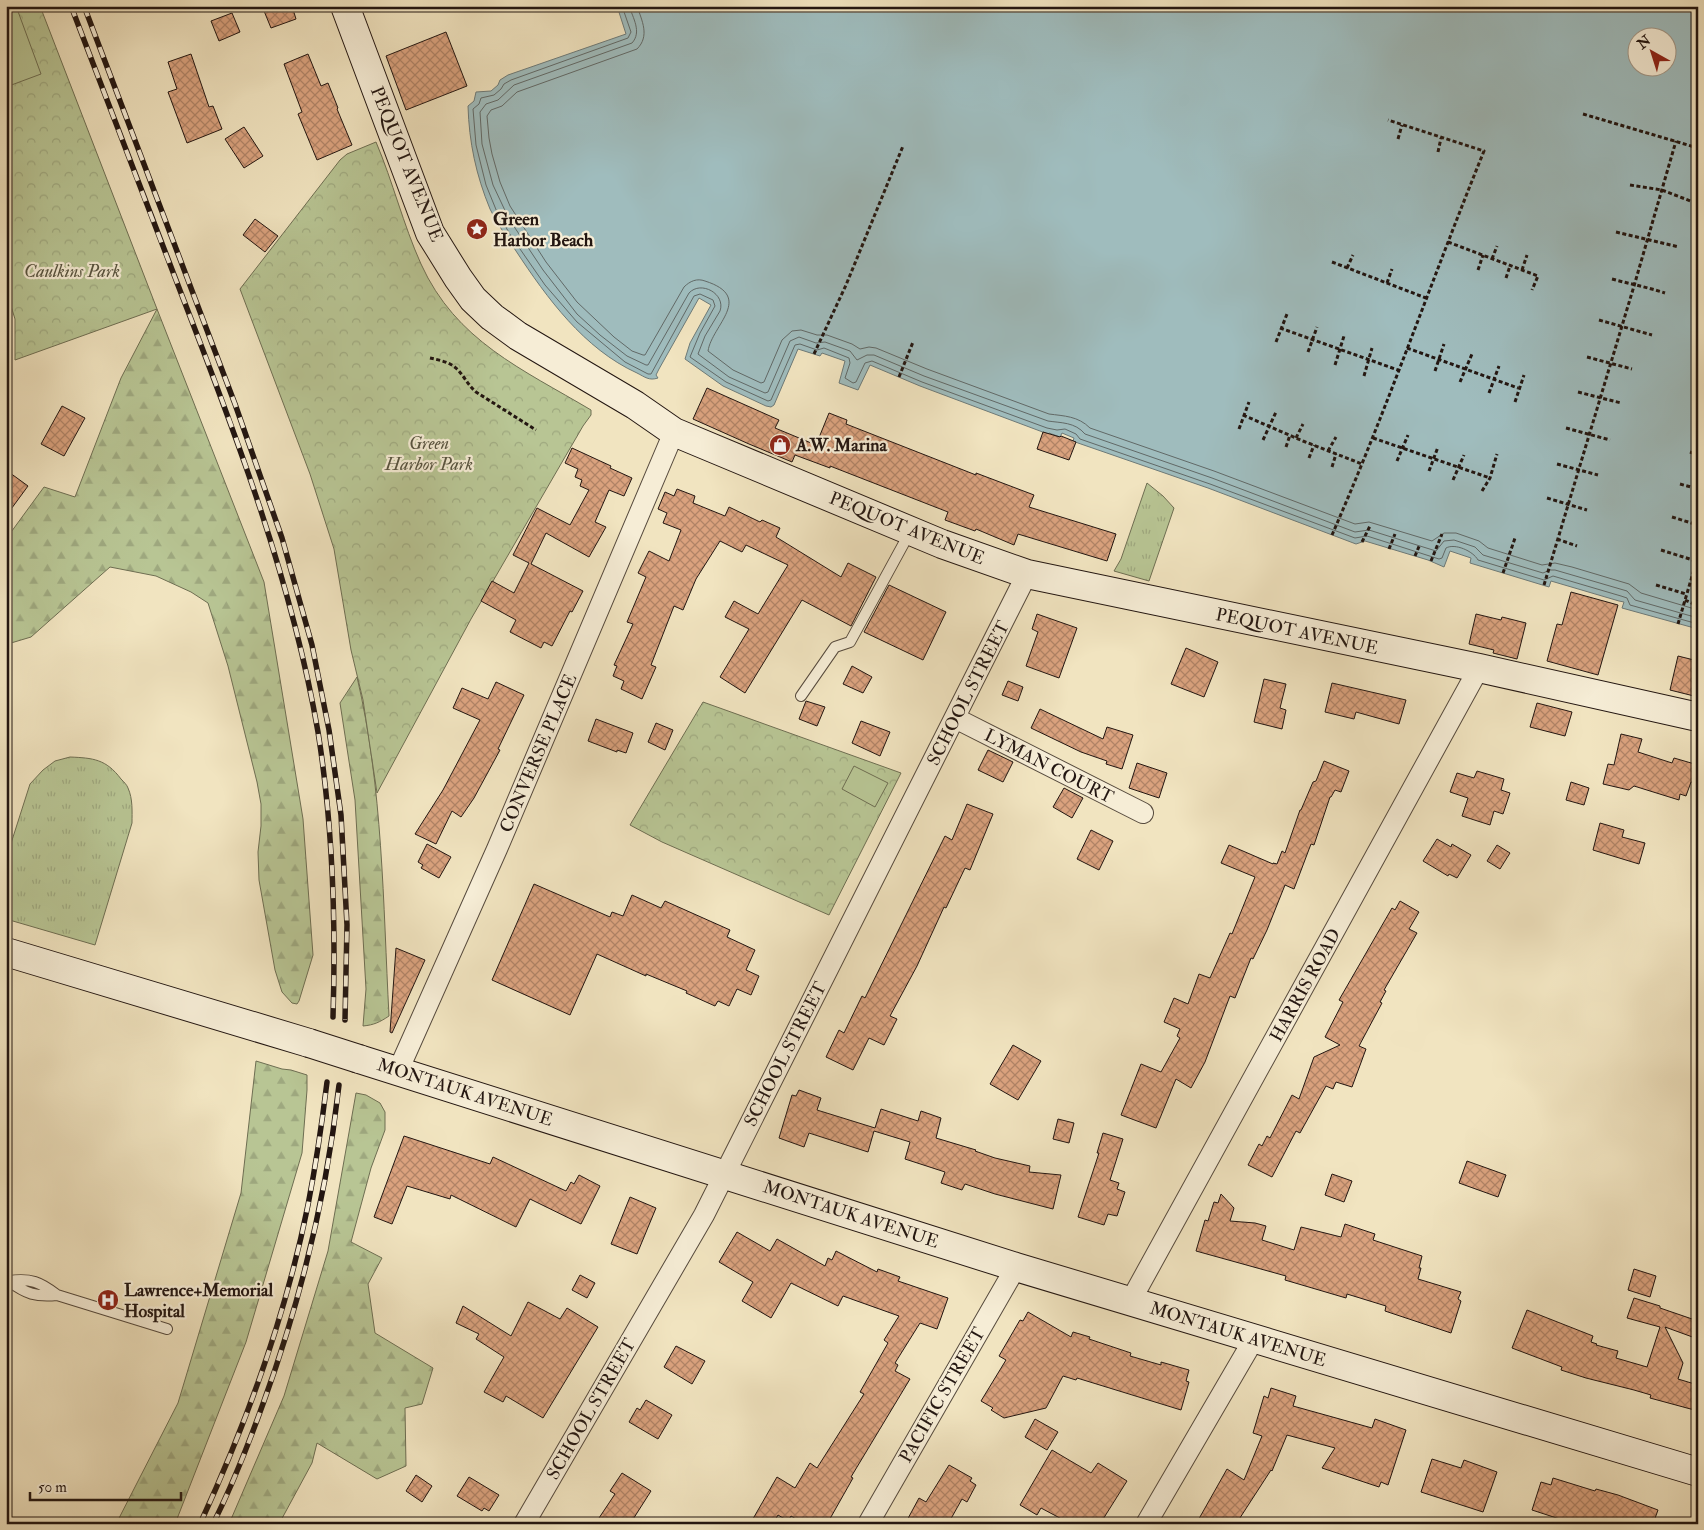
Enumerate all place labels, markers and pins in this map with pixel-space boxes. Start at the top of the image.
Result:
place label: Green Harbor Beach [493,208,594,252]
place icon: Green Harbor Beach [465,217,489,241]
shop icon: A.W. Marina [768,433,792,457]
place label: A.W. Marina [795,434,888,457]
place label: Lawrence+Memorial Hospital [124,1279,273,1323]
hospital icon: Lawrence+Memorial Hospital [96,1288,120,1312]

